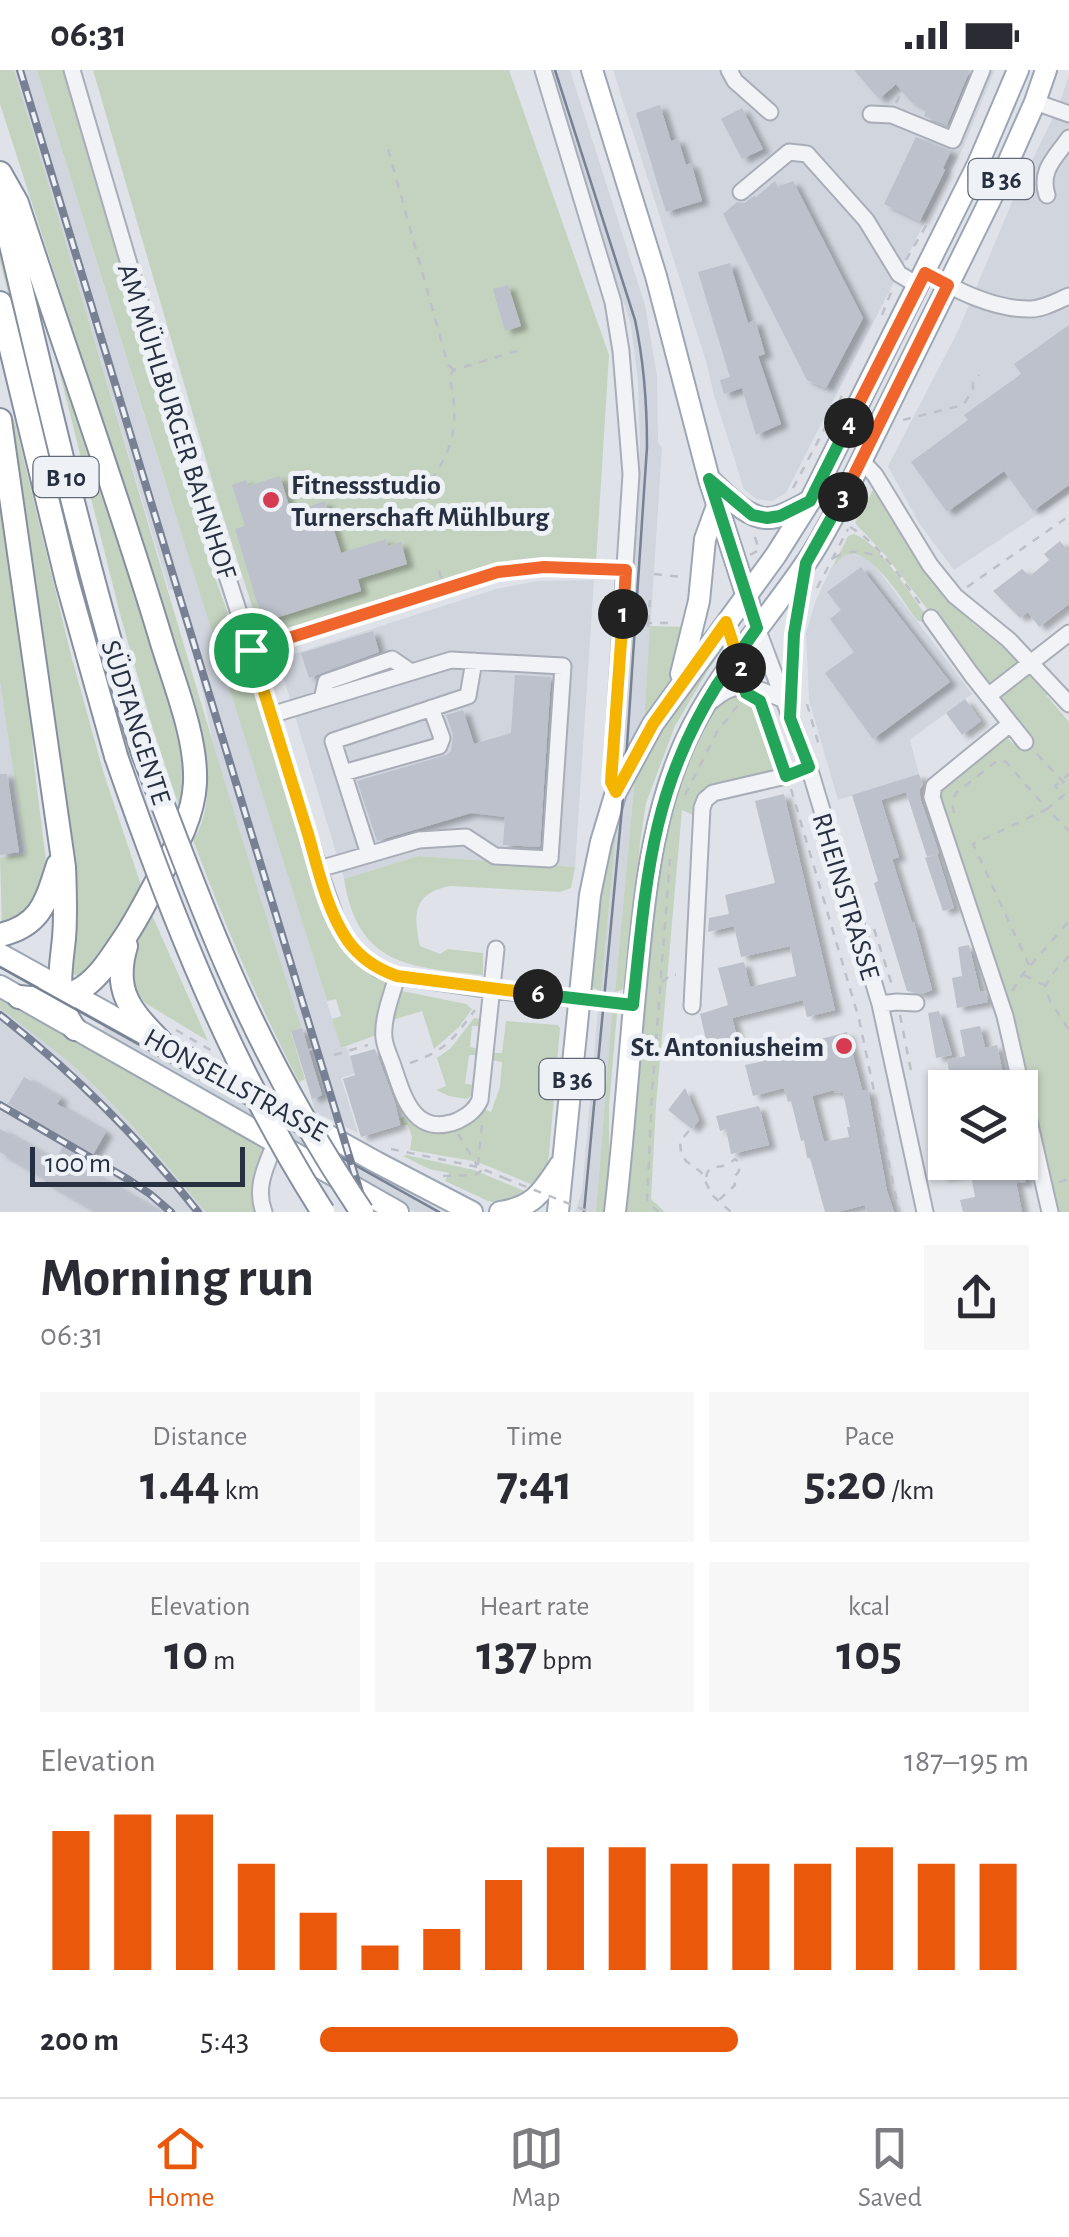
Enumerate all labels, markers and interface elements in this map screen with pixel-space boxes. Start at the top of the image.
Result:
text: 06:31 [50,16,127,54]
road number: B 36 [968,159,1034,199]
street label: AM MÜHLBURGER BAHNHOF [112,260,243,584]
pin: 4 [824,398,874,448]
text: 4 [842,409,856,437]
road number: B 10 [34,457,98,497]
place label: Fitnessstudio Turnerschaft Mühlburg [291,472,550,532]
pin: 3 [818,472,868,522]
text: 3 [837,483,849,511]
marker: Fitnessstudio Turnerschaft Mühlburg [260,489,282,511]
pin: 1 [598,589,648,639]
text: 1 [618,600,628,628]
pin [209,608,294,693]
icon: arrive [224,623,279,678]
street label: SÜDTANGENTE [95,636,177,808]
pin: 2 [716,643,766,693]
text: 2 [734,654,748,682]
street label: RHEINSTRASSE [806,810,884,983]
pin: 6 [513,969,563,1019]
text: 6 [531,980,545,1008]
street label: HONSELLSTRASSE [139,1024,331,1147]
place label: St. Antoniusheim [630,1034,824,1062]
marker: St. Antoniusheim [833,1035,855,1057]
road number: B 36 [540,1059,604,1099]
map controls [928,1070,1038,1180]
button: layers [928,1070,1038,1180]
scale bar [30,1142,245,1186]
text: 100 m [45,1150,111,1178]
button: share [924,1245,1029,1350]
text: Morning run [40,1251,314,1306]
text: 06:31 [40,1319,103,1351]
text: Distance [152,1423,247,1451]
text: Time [507,1423,562,1451]
text: Pace [844,1423,894,1451]
text: 1.44 [140,1459,220,1509]
text: 7:41 [496,1459,573,1509]
text: 5:20 [804,1459,887,1509]
text: km [220,1477,260,1505]
text: /km [887,1477,934,1505]
text: Elevation [149,1593,250,1621]
text: Heart rate [480,1593,589,1621]
text: kcal [848,1593,891,1621]
text: 10 [164,1629,208,1679]
text: 137 [476,1629,537,1679]
text: 105 [836,1629,902,1679]
text: m [208,1647,235,1675]
text: bpm [537,1647,593,1675]
text: Elevation [40,1745,156,1777]
text: 187–195 m [904,1745,1029,1777]
text: 200 m [40,2024,119,2056]
text: 5:43 [200,2024,249,2056]
tab: Home [147,2121,214,2215]
tab: Map [509,2121,564,2215]
tab: Saved [858,2121,922,2215]

